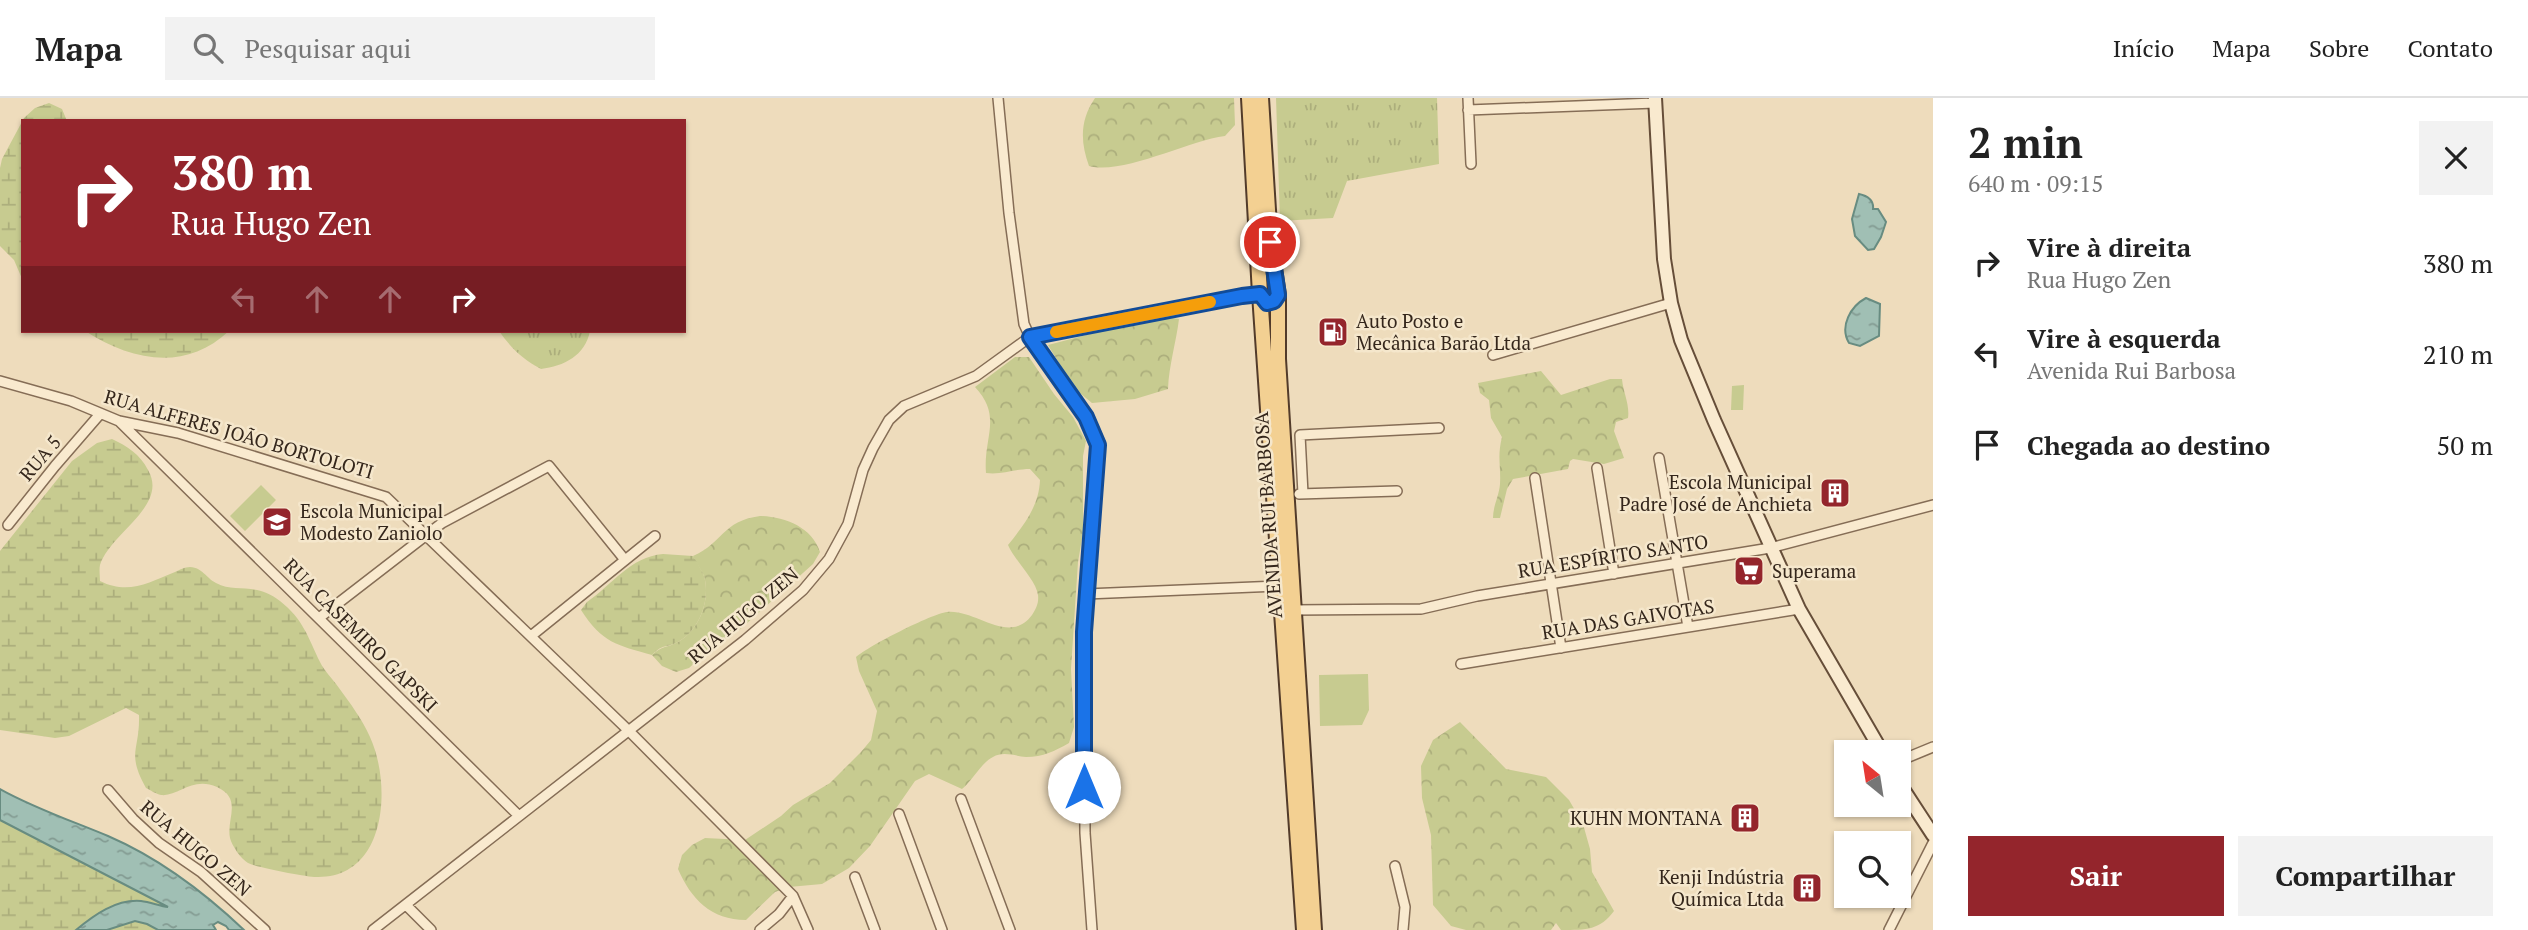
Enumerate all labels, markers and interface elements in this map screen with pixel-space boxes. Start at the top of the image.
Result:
search box [165,17,655,80]
text: Mapa [35,27,123,70]
icon: search [189,29,227,67]
text: Pesquisar aqui [245,31,411,65]
text: Início [2113,32,2174,64]
text: Mapa [2212,32,2271,64]
text: Sobre [2309,32,2369,64]
text: Contato [2407,32,2493,64]
text: 2 min [1968,114,2083,170]
button: close [2419,121,2493,195]
text: 380 m [171,139,313,204]
icon: right [56,147,147,238]
text: 640 m · 09:15 [1968,168,2103,199]
text: Rua Hugo Zen [171,202,372,244]
pin [1240,212,1300,272]
icon: arrive [1251,223,1289,261]
text: Vire à direita [2027,230,2191,264]
icon: right [1968,244,2006,282]
text: 380 m [2423,246,2493,280]
text: Rua Hugo Zen [2027,264,2171,295]
icon: left [225,280,263,318]
icon: ahead [298,280,336,318]
icon: ahead [371,280,409,318]
icon: right [444,280,482,318]
place label: Auto Posto e Mecânica Barão Ltda [1356,308,1531,355]
fuel station icon: Auto Posto e Mecânica Barão Ltda [1316,315,1350,349]
text: Vire à esquerda [2027,321,2221,355]
icon: left [1968,335,2006,373]
text: 210 m [2423,337,2493,371]
text: Avenida Rui Barbosa [2027,355,2236,386]
street label: RUA ALFERES JOÃO BORTOLOTI [102,383,377,484]
street label: AVENIDA RUI BARBOSA [1248,411,1287,619]
icon: arrive [1968,426,2006,464]
text: Chegada ao destino [2027,428,2270,462]
text: 50 m [2437,428,2493,462]
street label: RUA 5 [13,430,66,486]
place label: Escola Municipal Padre José de Anchieta [1619,469,1812,516]
building icon: Escola Municipal Padre José de Anchieta [1818,476,1852,510]
place label: Escola Municipal Modesto Zaniolo [300,498,443,545]
school or university icon: Escola Municipal Modesto Zaniolo [260,505,294,539]
street label: RUA ESPÍRITO SANTO [1516,528,1710,583]
street label: RUA CASEMIRO GAPSKI [279,552,444,717]
supermarket icon: Superama [1732,554,1766,588]
place label: Superama [1772,558,1857,583]
street label: RUA HUGO ZEN [682,561,803,668]
street label: RUA DAS GAIVOTAS [1540,593,1716,644]
north arrow [1834,740,1911,817]
map controls [1834,740,1911,908]
position arrow [1047,750,1121,824]
street label: RUA HUGO ZEN [136,794,257,901]
building icon: KUHN MONTANA [1728,801,1762,835]
place label: KUHN MONTANA [1570,805,1722,830]
button: search [1834,831,1911,908]
button: Sair [1968,836,2224,916]
button: Compartilhar [2238,836,2493,916]
place label: Kenji Indústria Química Ltda [1659,864,1784,911]
building icon: Kenji Indústria Química Ltda [1790,871,1824,905]

